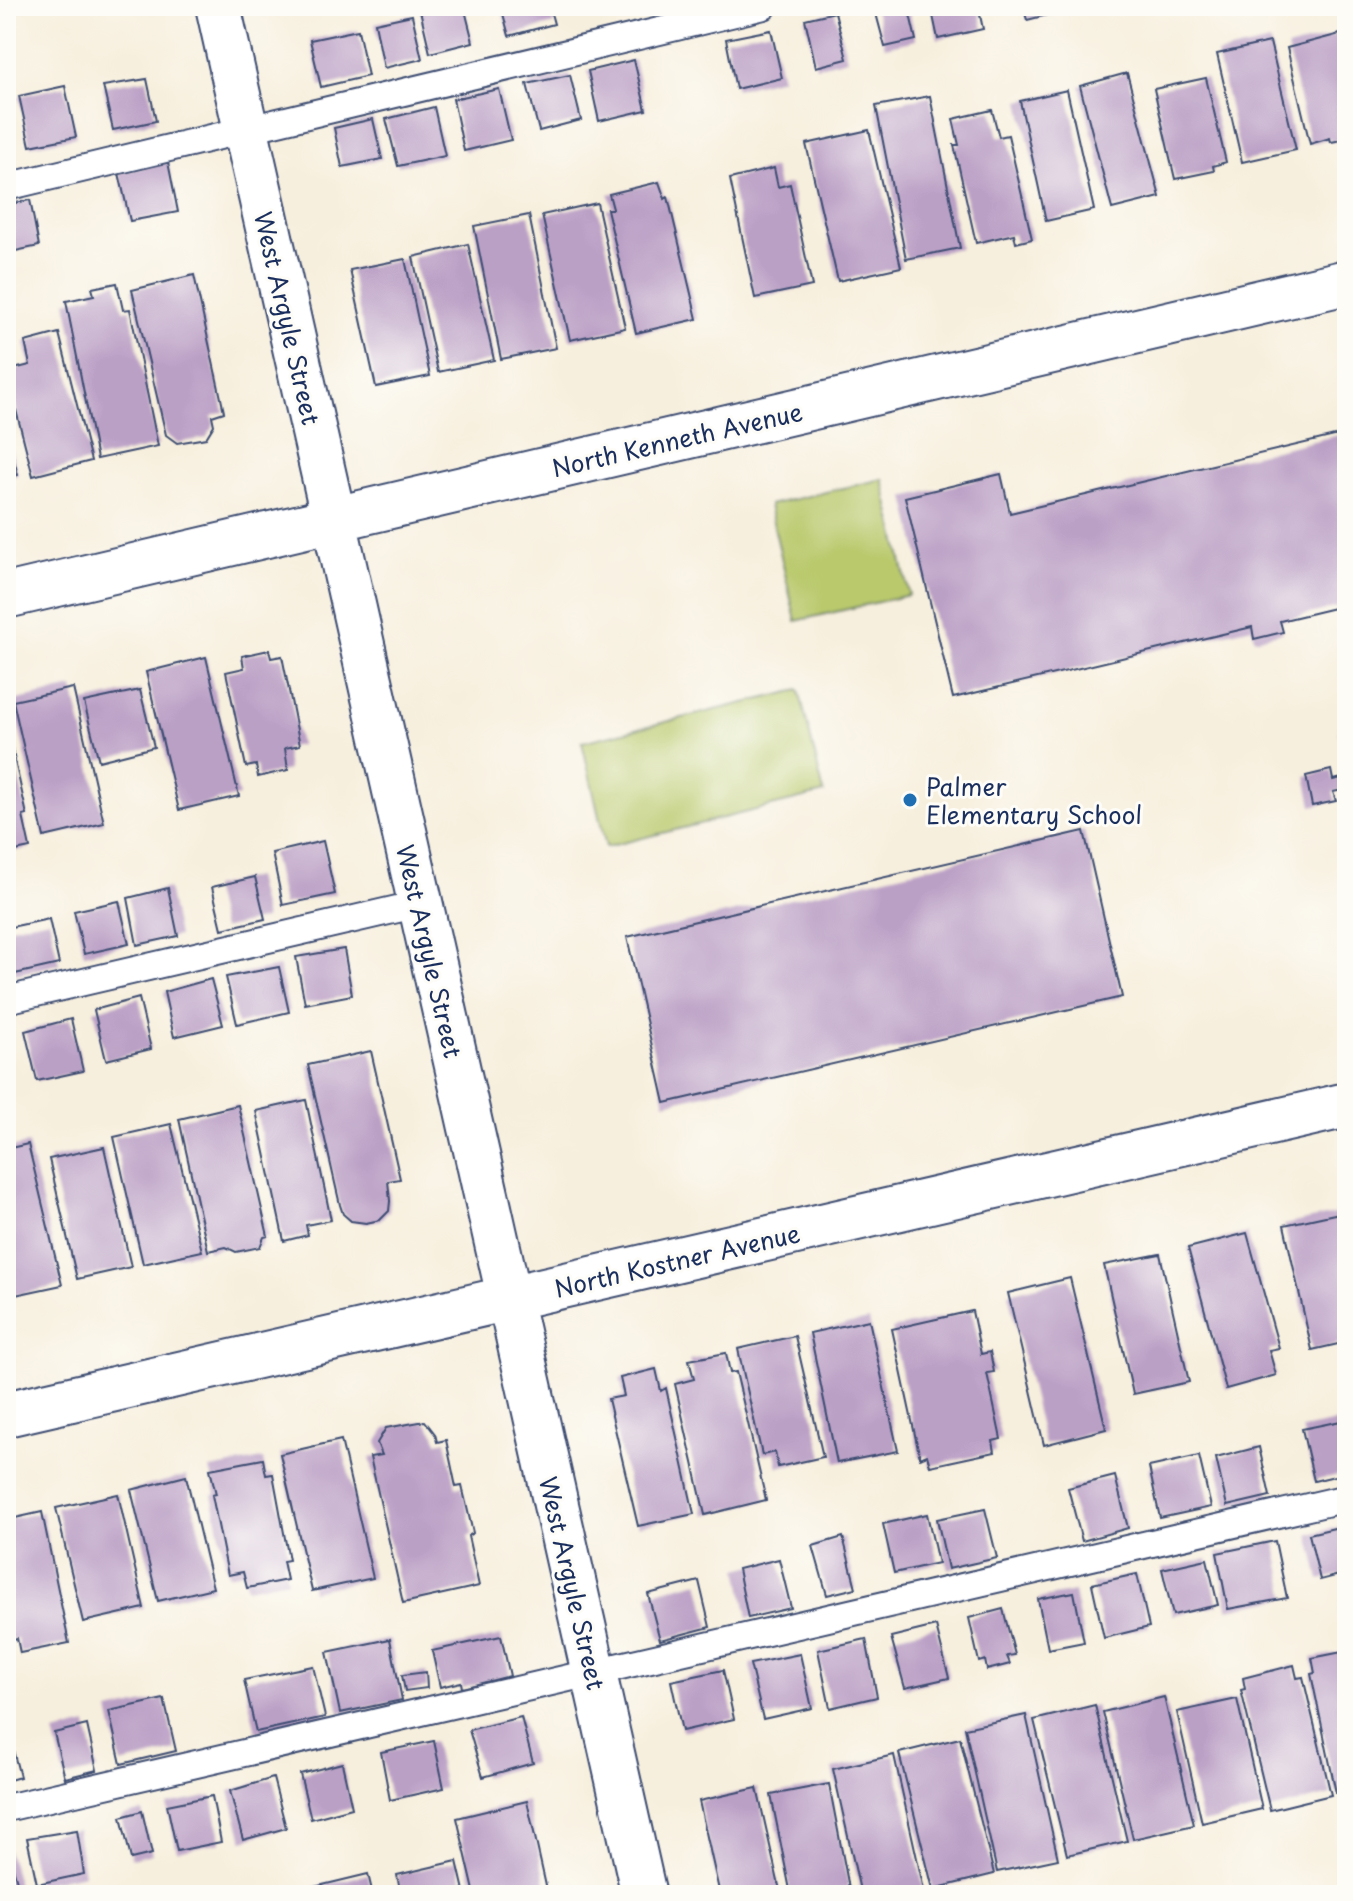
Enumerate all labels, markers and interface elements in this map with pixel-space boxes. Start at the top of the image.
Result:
street label: West Argyle Street [246,208,330,429]
street label: North Kenneth Avenue [548,393,806,485]
place label: Palmer Elementary School [926,768,1142,832]
marker: Palmer Elementary School [901,791,919,809]
street label: West Argyle Street [388,841,472,1062]
street label: North Kostner Avenue [551,1214,803,1306]
street label: West Argyle Street [531,1473,615,1694]

